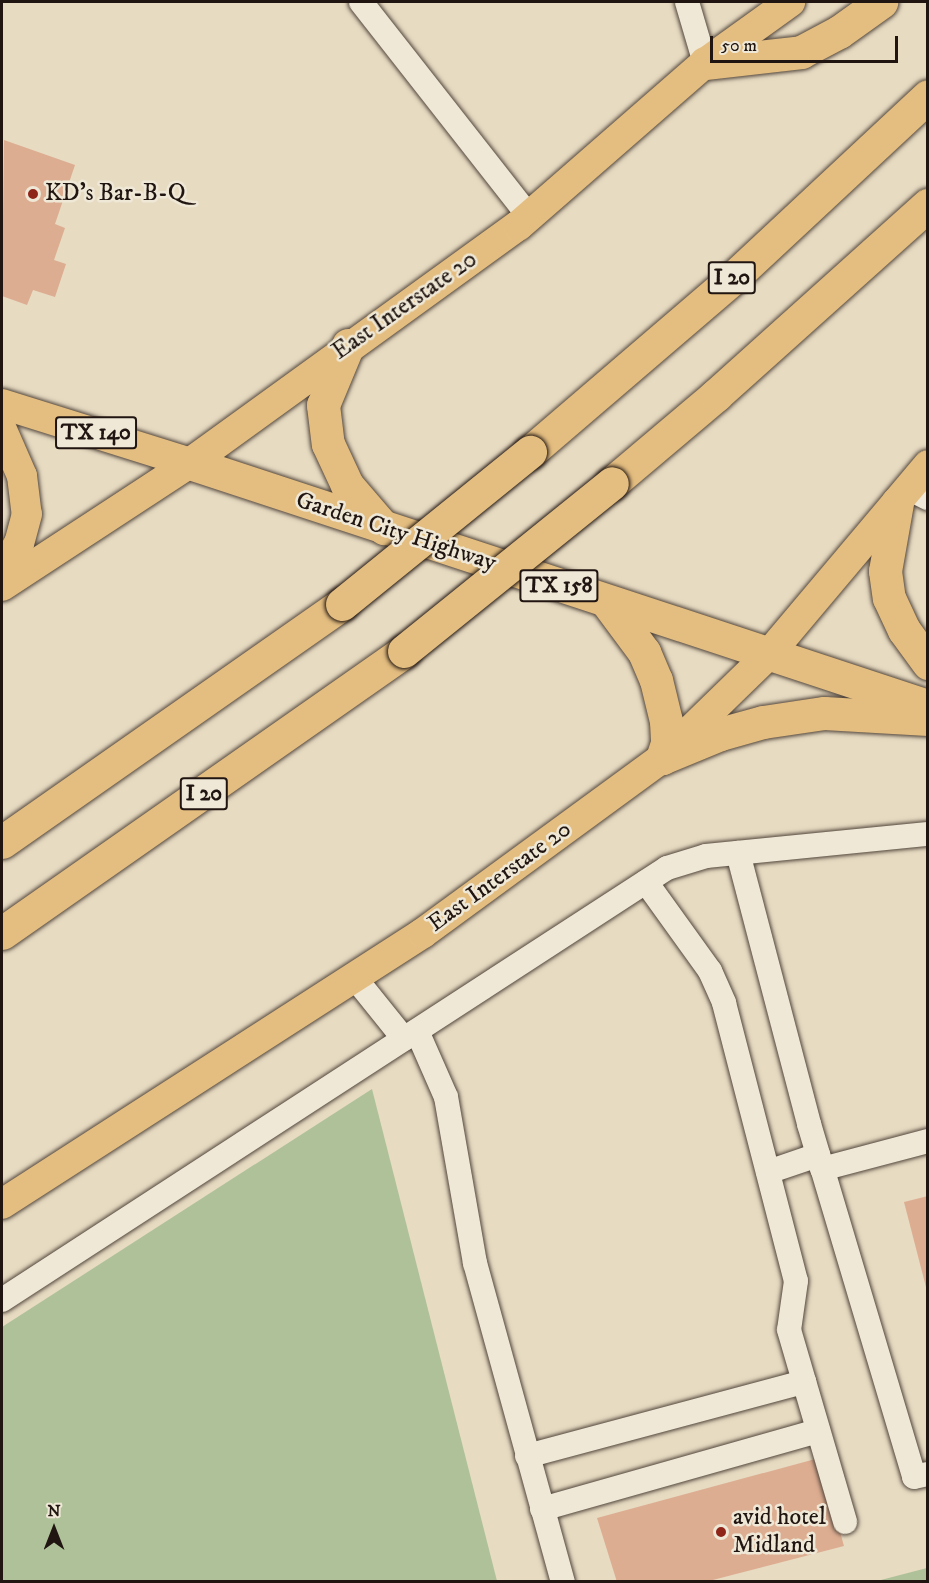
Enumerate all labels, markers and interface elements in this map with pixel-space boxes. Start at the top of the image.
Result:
scale bar [713,24,900,62]
text: 50 m [721,35,757,57]
place label: KD's Bar-B-Q [45,180,185,208]
marker: KD's Bar-B-Q [26,187,40,201]
street label: East Interstate 20 [327,245,483,367]
road number: I 20 [706,259,758,297]
road number: TX 140 [54,414,138,452]
street label: Garden City Highway [292,486,500,578]
road number: TX 158 [518,567,600,605]
road number: I 20 [178,775,230,813]
street label: East Interstate 20 [423,815,577,939]
north arrow [24,1499,84,1559]
text: N [47,1501,61,1521]
place label: avid hotel Midland [733,1504,826,1560]
marker: avid hotel Midland [714,1525,728,1539]

